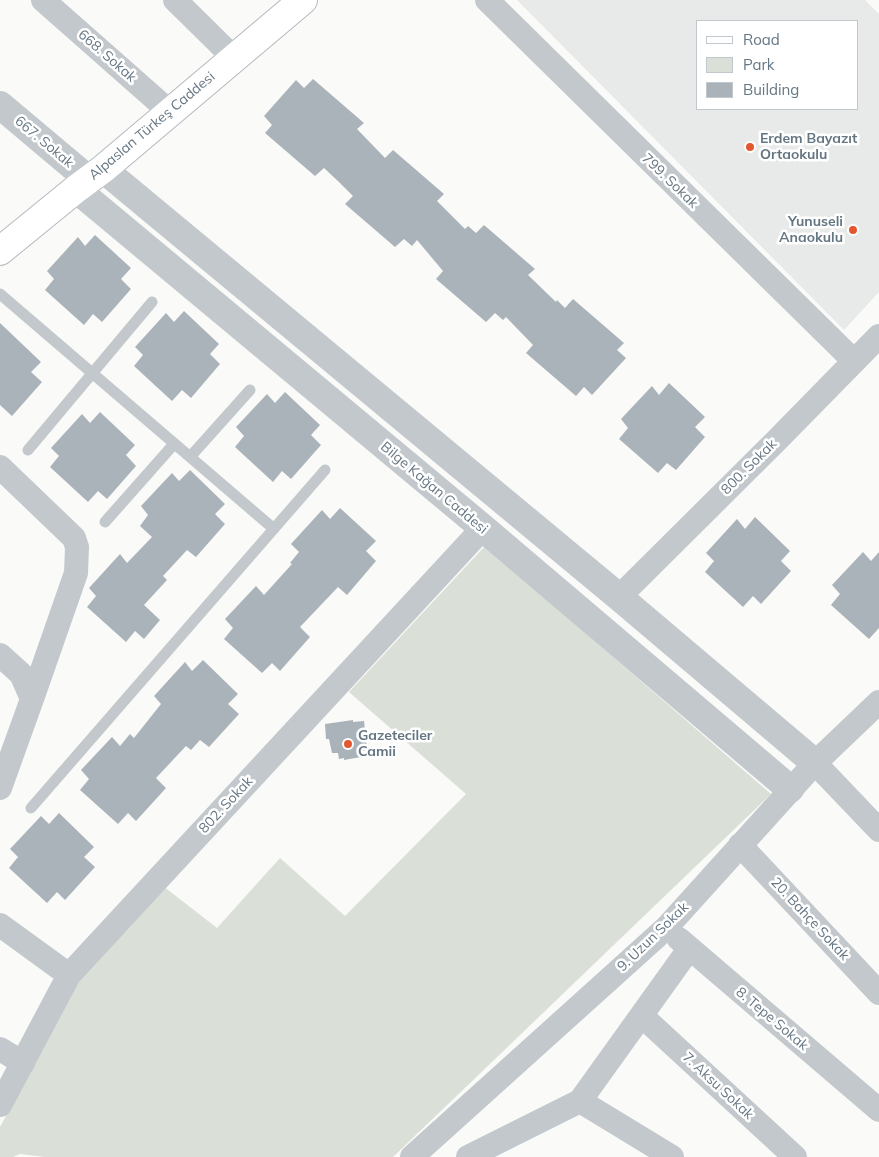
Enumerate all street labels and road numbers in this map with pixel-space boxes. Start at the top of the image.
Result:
street label: 668. Sokak [75,26,139,86]
street label: Alpaslan Türkeş Caddesi [86,68,218,184]
street label: 667. Sokak [11,113,77,171]
street label: 799. Sokak [638,150,702,212]
street label: 800. Sokak [718,436,780,498]
street label: Bilge Kağan Caddesi [377,438,491,538]
street label: 802. Sokak [195,773,257,837]
street label: 20. Bahçe Sokak [767,874,853,964]
street label: 9. Uzun Sokak [614,899,692,975]
street label: 8. Tepe Sokak [732,984,812,1054]
street label: 7. Aksu Sokak [679,1049,757,1123]

